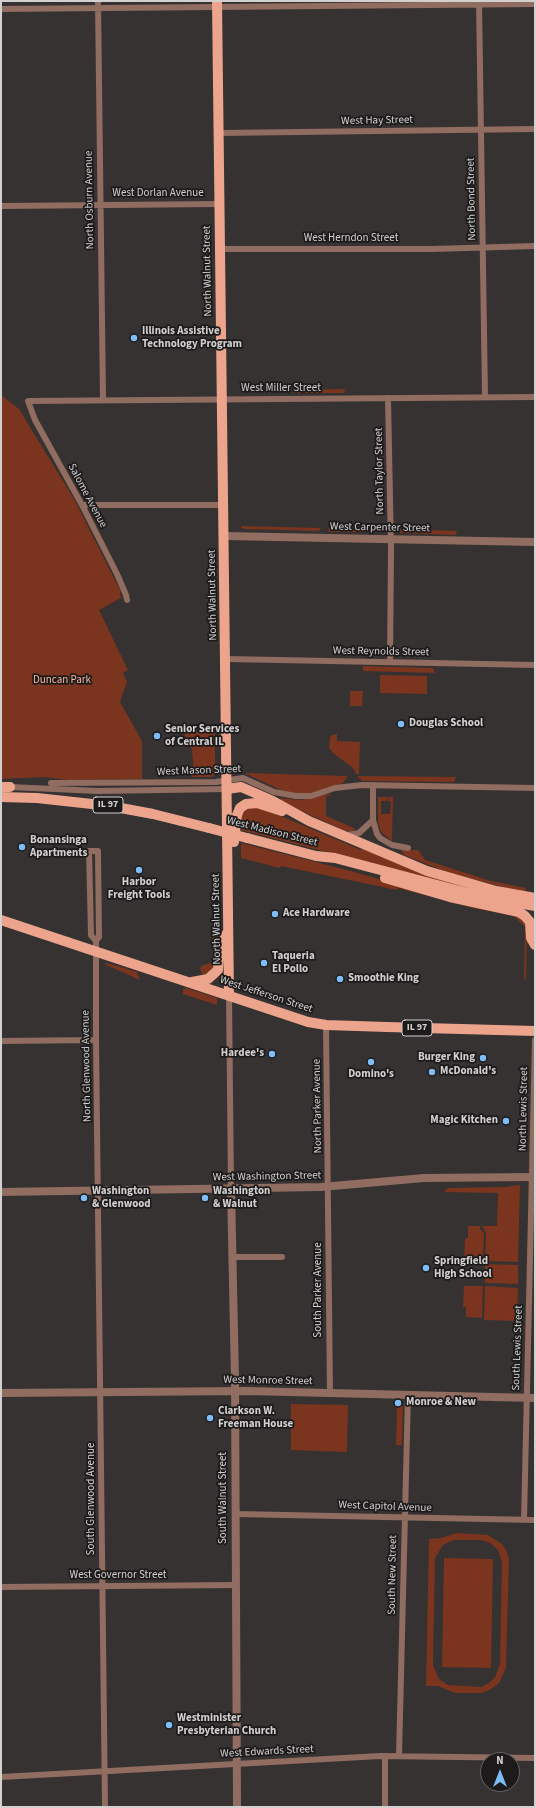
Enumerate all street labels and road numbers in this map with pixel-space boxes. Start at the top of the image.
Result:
street label: West Hay Street [341,114,413,128]
street label: North Osburn Avenue [83,151,97,249]
street label: North Bond Street [465,157,479,241]
street label: West Dorlan Avenue [112,187,204,201]
street label: North Walnut Street [201,225,215,317]
street label: West Herndon Street [304,232,398,246]
street label: West Miller Street [241,382,321,396]
street label: North Taylor Street [373,427,387,515]
street label: Salome Avenue [65,462,109,530]
street label: West Carpenter Street [330,521,430,535]
street label: North Walnut Street [206,549,220,641]
street label: West Reynolds Street [333,645,429,659]
street label: West Mason Street [157,763,241,779]
road number: IL 97 [93,797,123,813]
street label: West Madison Street [225,814,319,850]
street label: North Walnut Street [210,873,224,965]
street label: West Jefferson Street [218,974,314,1016]
street label: North Glenwood Avenue [79,1010,95,1122]
road number: IL 97 [402,1020,432,1036]
street label: North Parker Avenue [311,1059,325,1153]
street label: North Lewis Street [517,1067,531,1151]
street label: West Washington Street [213,1169,321,1185]
street label: South Parker Avenue [312,1242,326,1338]
street label: South Lewis Street [510,1305,526,1391]
street label: West Monroe Street [223,1374,313,1388]
street label: South Glenwood Avenue [85,1443,99,1555]
street label: South Walnut Street [217,1452,231,1544]
street label: West Capitol Avenue [338,1499,432,1515]
street label: South New Street [386,1535,400,1615]
street label: West Governor Street [69,1569,167,1583]
street label: West Edwards Street [220,1743,314,1761]

